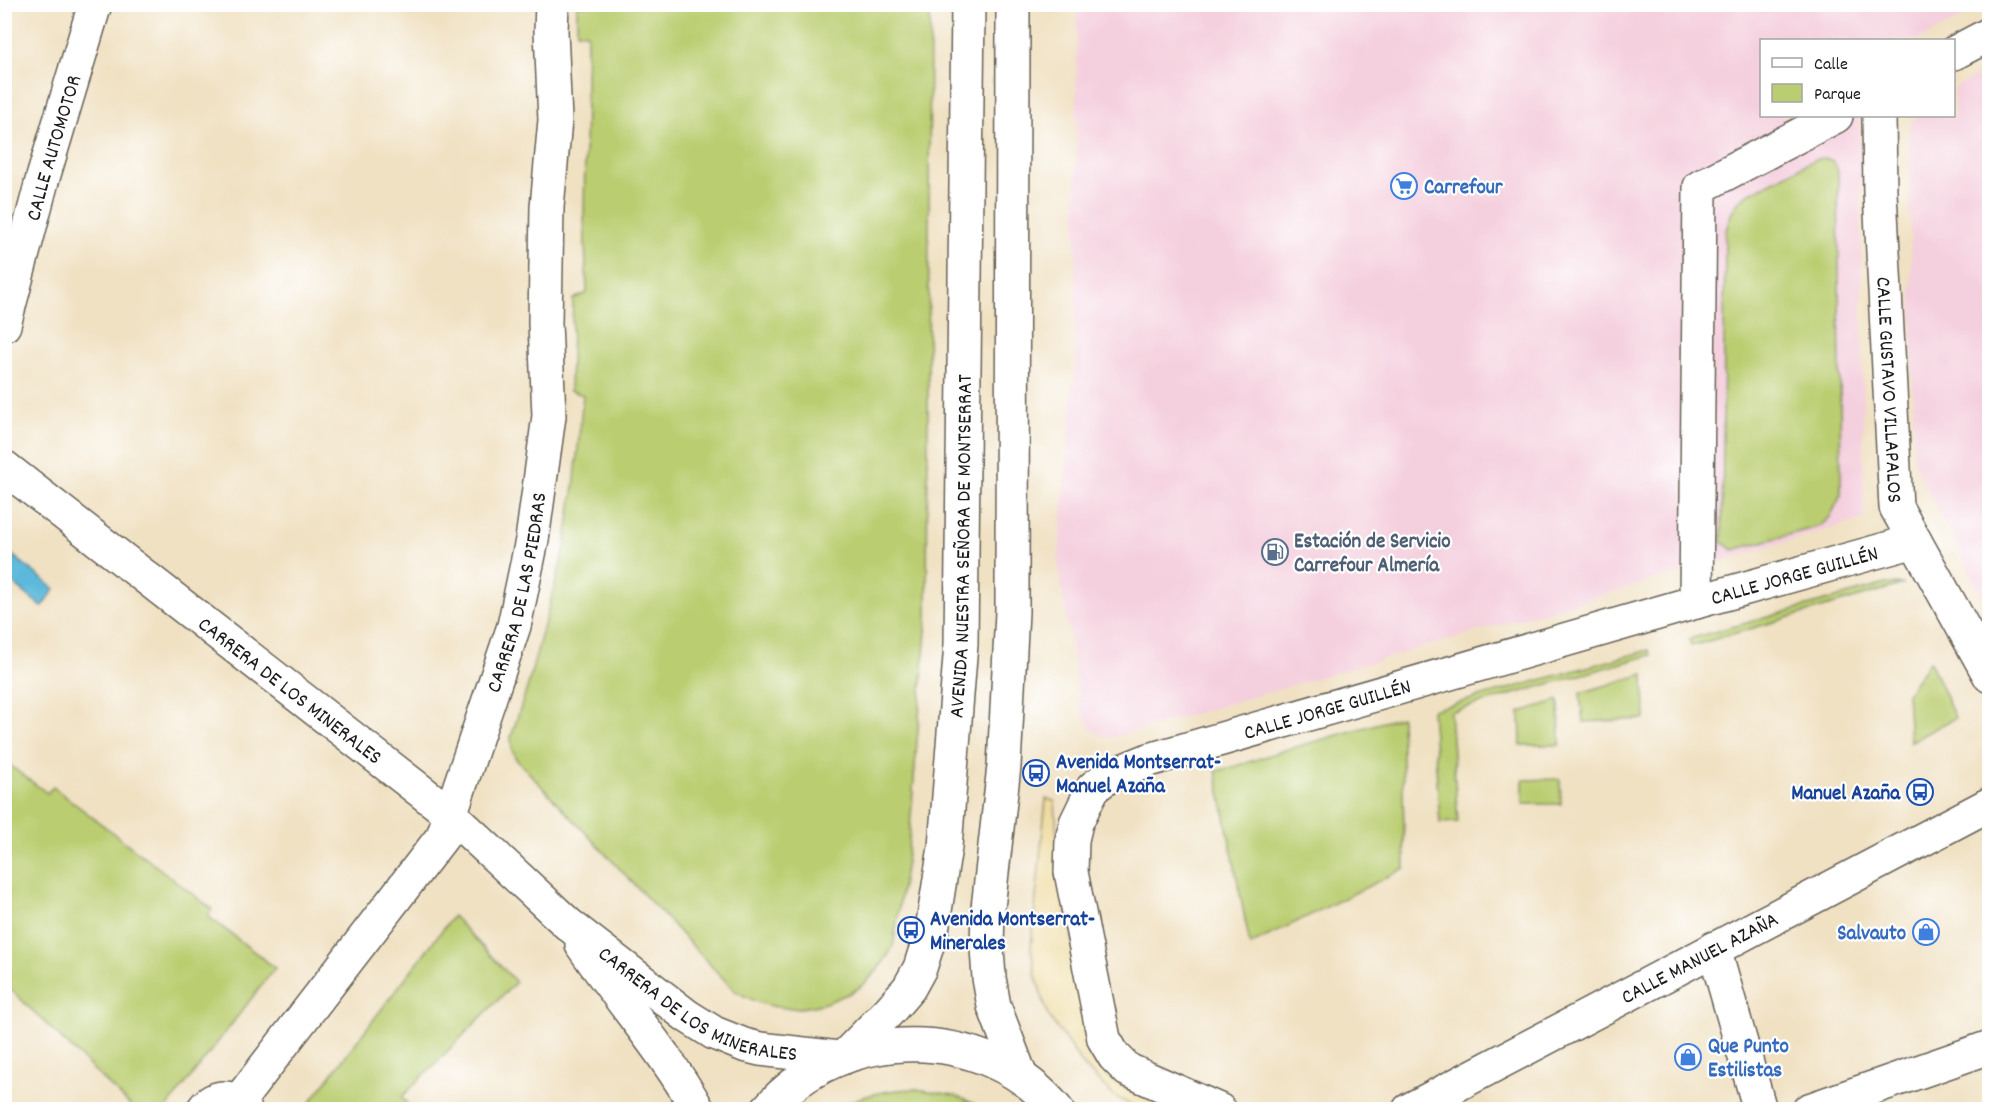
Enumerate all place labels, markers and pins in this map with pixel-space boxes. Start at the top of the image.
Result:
supermarket icon: Carrefour [1389,171,1419,201]
place label: Carrefour [1424,174,1504,204]
place label: Estación de Servicio Carrefour Almería [1294,528,1451,582]
fuel station icon: Estación de Servicio Carrefour Almería [1260,537,1290,567]
place label: Avenida Montserrat- Manuel Azaña [1056,749,1221,803]
bus stop icon: Avenida Montserrat- Manuel Azaña [1021,758,1051,788]
bus stop icon: Manuel Azaña [1905,777,1935,807]
place label: Manuel Azaña [1791,780,1901,810]
place label: Avenida Montserrat- Minerales [930,906,1095,960]
bus stop icon: Avenida Montserrat- Minerales [896,915,926,945]
shop icon: Salvauto [1911,917,1941,947]
place label: Salvauto [1837,920,1906,950]
place label: Que Punto Estilistas [1708,1033,1789,1087]
shop icon: Que Punto Estilistas [1673,1042,1703,1072]

